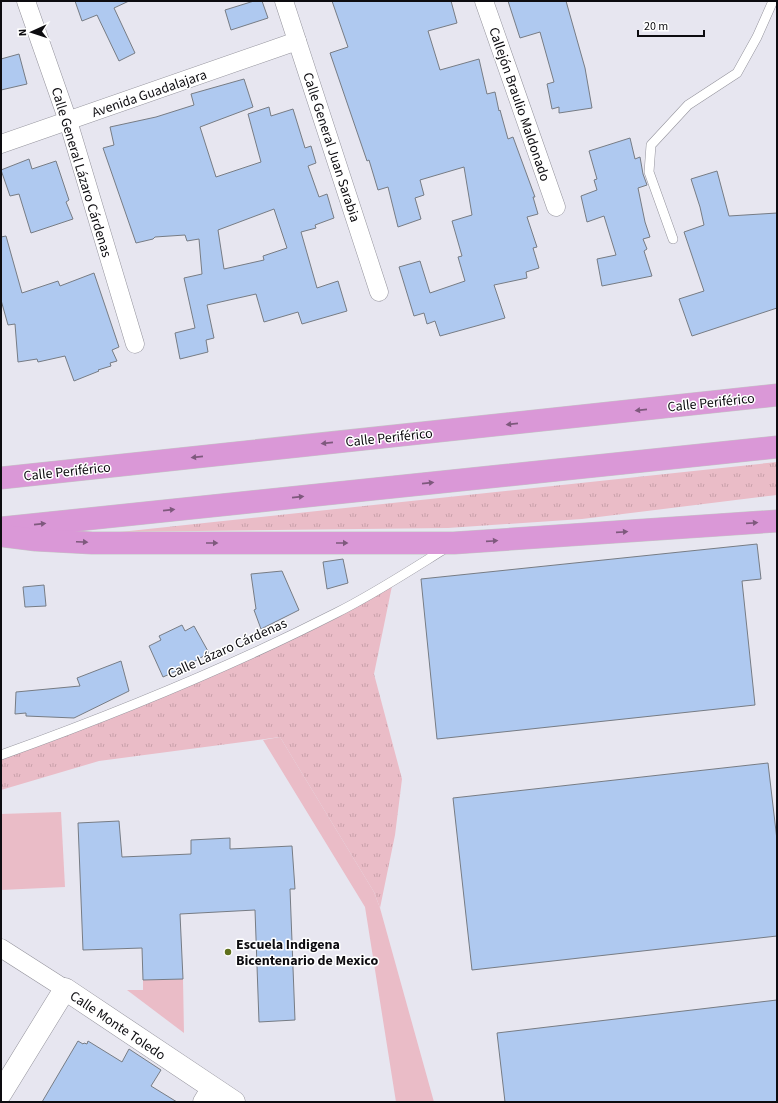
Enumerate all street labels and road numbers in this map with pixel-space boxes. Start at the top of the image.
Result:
street label: Callejón Braulio Maldonado [483,25,555,184]
street label: Avenida Guadalajara [89,65,210,123]
street label: Calle General Juan Sarabia [297,70,365,225]
street label: Calle General Lázaro Cárdenas [46,85,116,260]
street label: Calle Periférico [666,388,756,418]
street label: Calle Periférico [344,423,434,453]
street label: Calle Periférico [22,457,112,487]
street label: Calle Lázaro Cárdenas [165,614,290,684]
street label: Calle Monte Toledo [66,986,169,1065]

